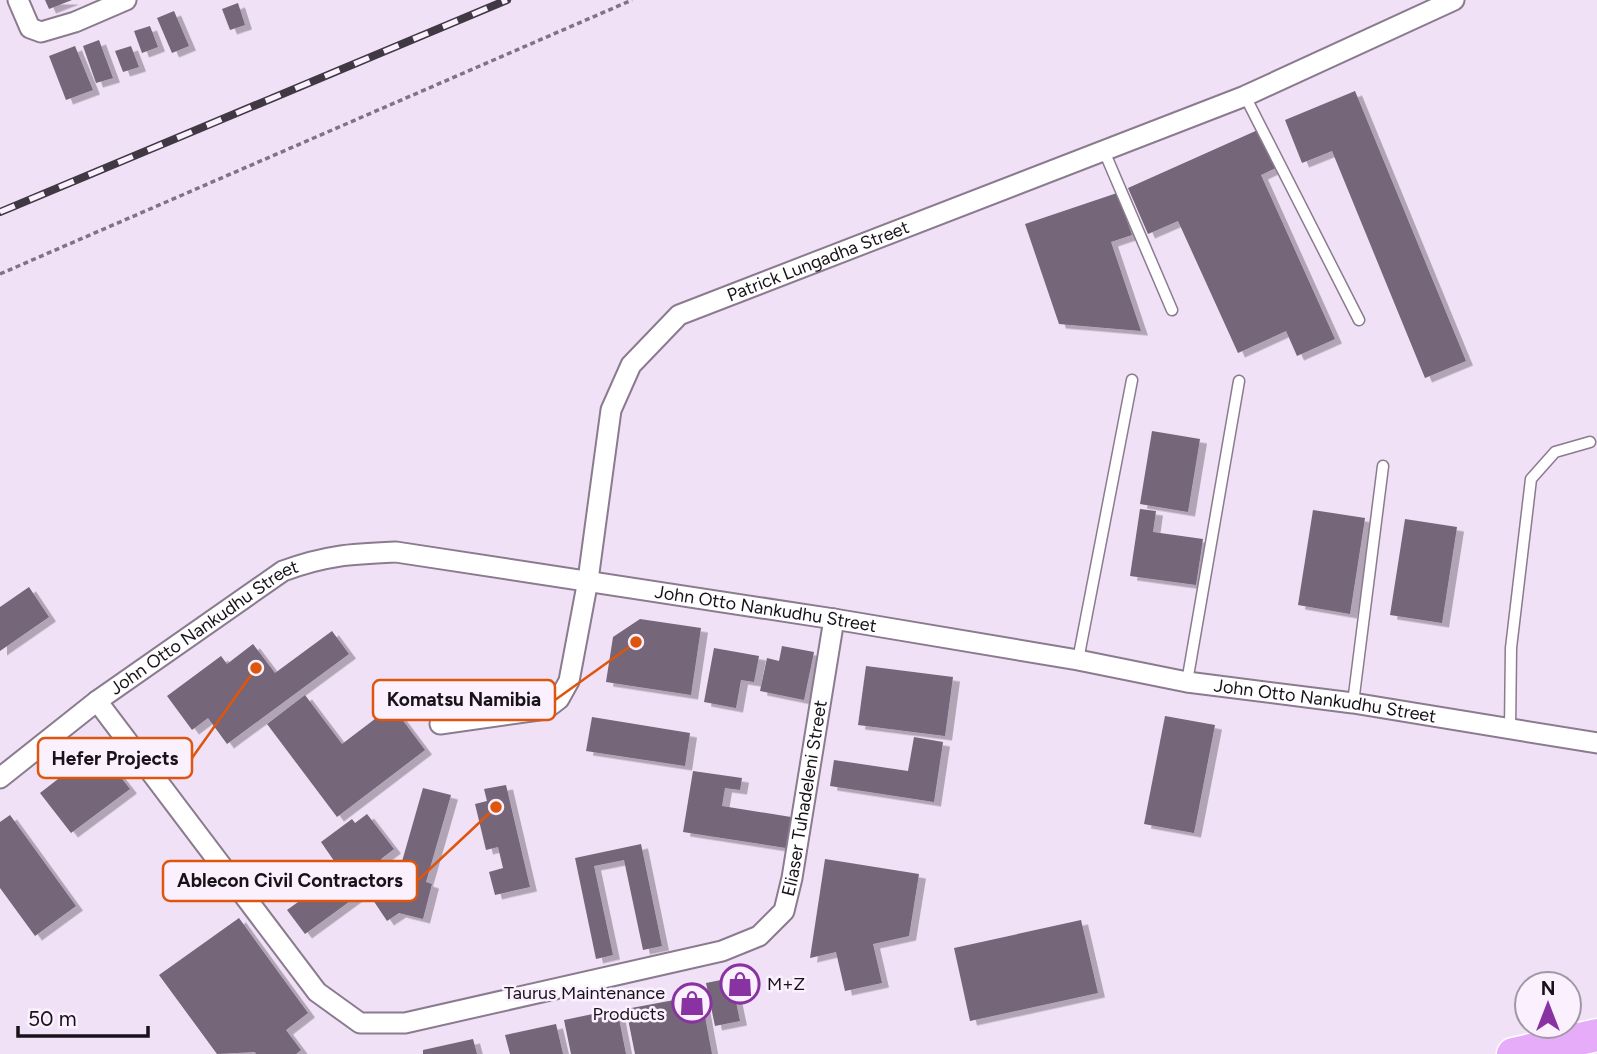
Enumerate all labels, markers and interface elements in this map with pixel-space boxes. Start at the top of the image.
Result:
street label: Patrick Lungadha Street [724,216,912,306]
street label: John Otto Nankudhu Street [105,555,301,700]
street label: John Otto Nankudhu Street [653,581,878,637]
street label: John Otto Nankudhu Street [1213,674,1438,727]
callout: Komatsu Namibia [373,680,555,720]
text: Komatsu Namibia [387,688,541,711]
street label: Eliaser Tuhadeleni Street [777,698,832,898]
callout: Hefer Projects [38,738,192,778]
text: Hefer Projects [52,747,179,770]
callout: Ablecon Civil Contractors [163,861,417,901]
text: Ablecon Civil Contractors [177,869,403,892]
shop icon: M+Z [719,963,761,1005]
north arrow [1513,970,1583,1040]
place label: M+Z [767,973,805,995]
text: N [1541,977,1555,1000]
place label: Taurus Maintenance Products [504,982,665,1025]
shop icon: Taurus Maintenance Products [671,982,713,1024]
scale bar [18,995,147,1038]
text: 50 m [28,1006,77,1031]

